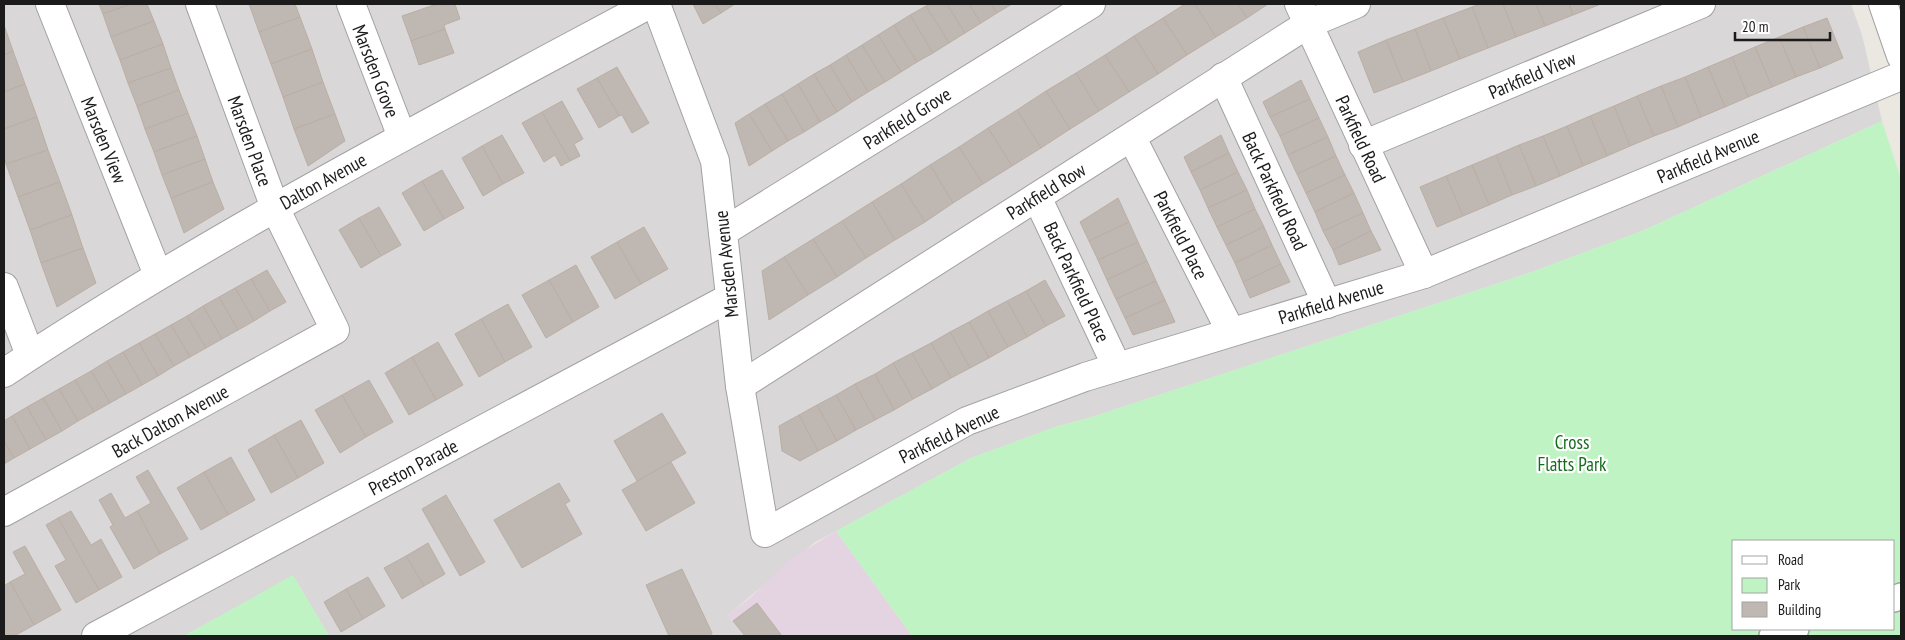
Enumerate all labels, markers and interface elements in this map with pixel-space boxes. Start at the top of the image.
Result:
scale bar [1735,10,1830,42]
text: 20 m [1742,17,1768,36]
street label: Marsden Grove [347,21,405,121]
street label: Parkfield View [1485,46,1580,104]
street label: Parkfield Grove [859,82,955,154]
street label: Marsden Place [223,92,278,190]
street label: Parkfield Road [1330,92,1392,186]
street label: Marsden View [76,93,132,187]
street label: Parkfield Avenue [1653,124,1763,188]
street label: Back Parkfield Road [1237,128,1313,254]
street label: Dalton Avenue [276,147,371,215]
street label: Parkfield Row [1002,157,1091,225]
street label: Parkfield Place [1149,187,1214,283]
street label: Marsden Avenue [708,209,744,319]
street label: Back Parkfield Place [1039,218,1115,346]
street label: Parkfield Avenue [1276,275,1387,329]
street label: Back Dalton Avenue [108,379,233,463]
street label: Parkfield Avenue [895,399,1003,469]
park label: Cross Flatts Park [1537,430,1607,476]
street label: Preston Parade [364,433,462,501]
legend [1732,540,1895,630]
text: Road [1778,550,1804,569]
text: Park [1778,575,1800,594]
text: Building [1778,600,1821,619]

